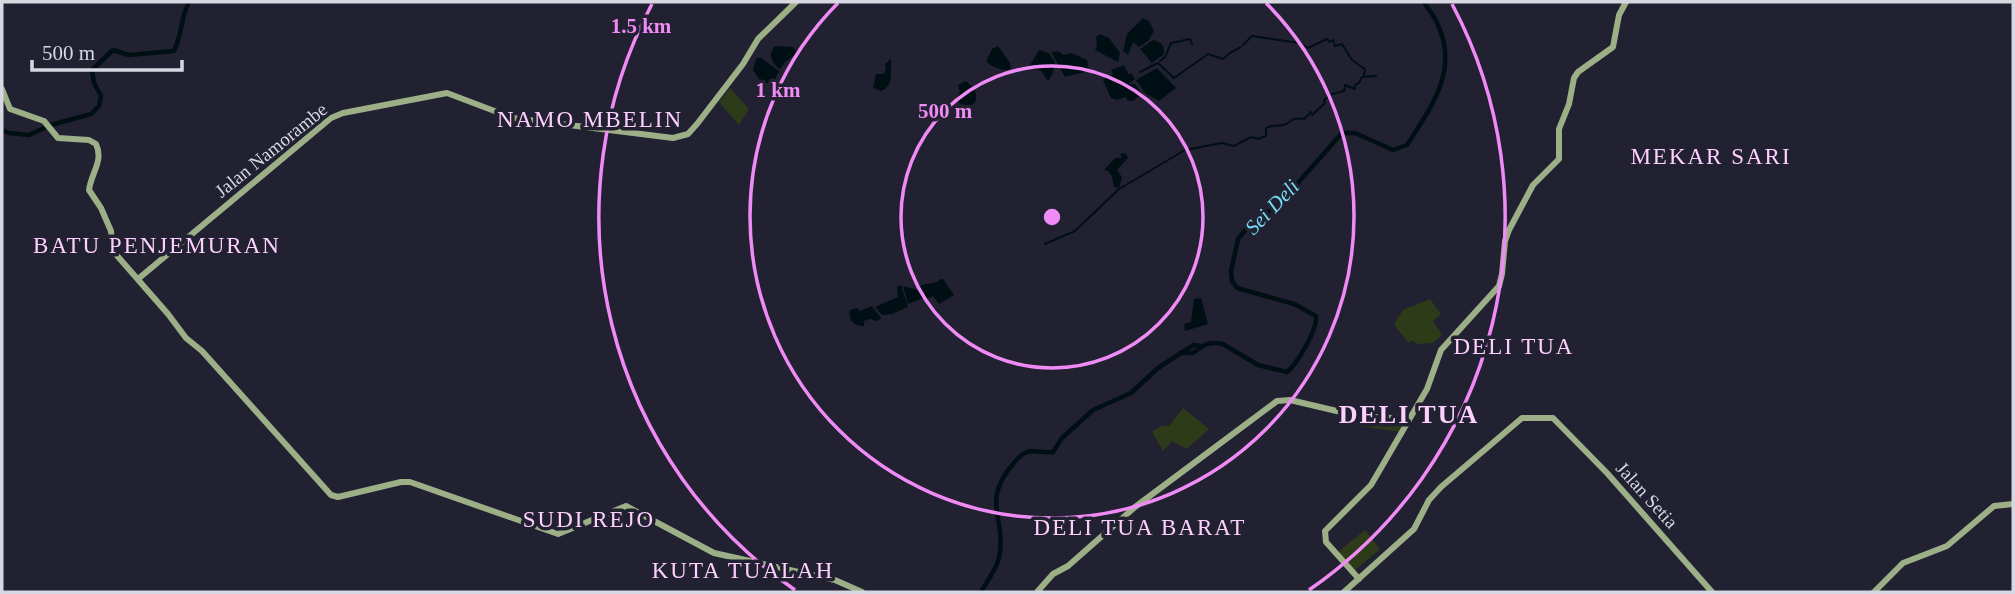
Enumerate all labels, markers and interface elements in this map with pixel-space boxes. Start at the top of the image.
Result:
text: 1.5 km [611,14,672,38]
scale bar [32,28,182,72]
text: 500 m [42,41,95,65]
text: 1 km [756,78,801,102]
street label: Jalan Namorambe [211,99,331,201]
text: 500 m [918,99,973,123]
district label: NAMO MBELIN [497,107,683,132]
district label: MEKAR SARI [1630,144,1792,169]
water label: Sei Deli [1240,174,1304,239]
centre of rings [1040,205,1064,229]
district label: BATU PENJEMURAN [33,233,281,258]
district label: DELI TUA [1454,334,1574,359]
district label: DELI TUA [1339,400,1479,429]
street label: Jalan Setia [1612,458,1683,533]
district label: SUDI REJO [523,507,655,532]
district label: DELI TUA BARAT [1034,515,1246,540]
district label: KUTA TUALAH [652,558,834,583]

